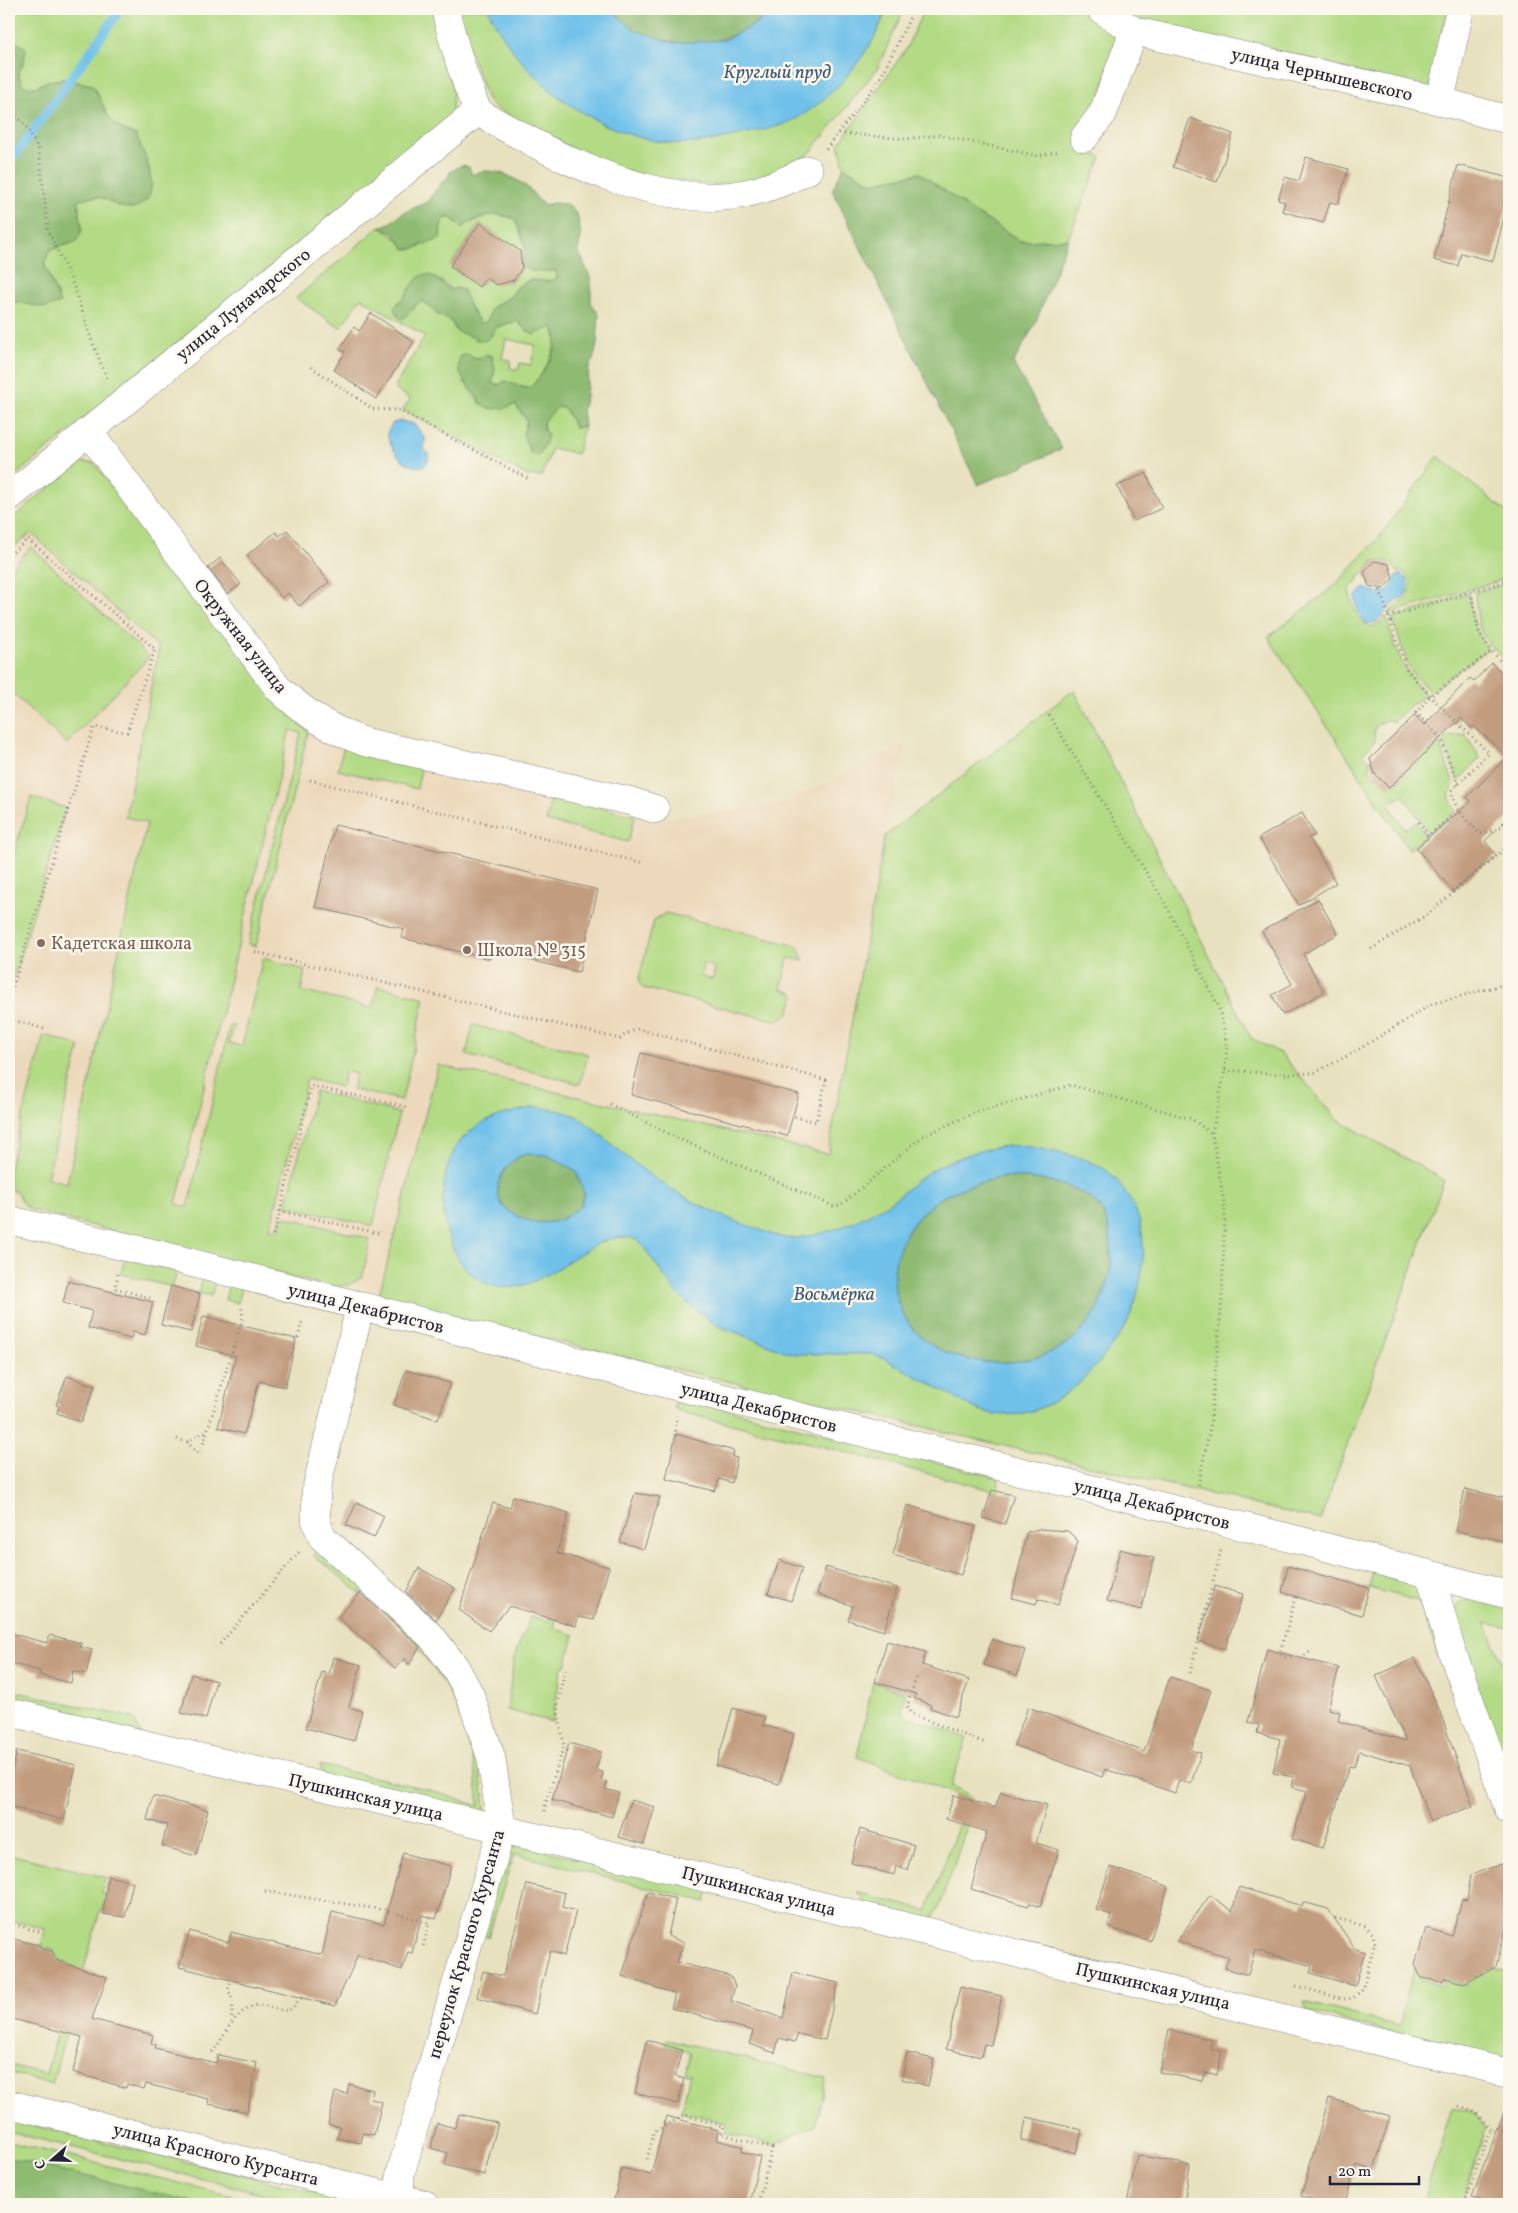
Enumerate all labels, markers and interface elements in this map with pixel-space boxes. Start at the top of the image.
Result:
street label: улица Чернышевского [1228,42,1415,109]
water label: Круглый пруд [723,60,831,86]
street label: улица Луначарского [171,243,317,367]
street label: Окружная улица [187,574,293,700]
place label: Кадетская школа [51,932,192,957]
marker: Кадетская школа [35,937,47,949]
place label: Школа № 315 [477,939,586,964]
marker: Школа № 315 [461,944,473,956]
street label: улица Декабристов [285,1278,447,1341]
water label: Восьмёрка [793,1282,875,1308]
street label: улица Декабристов [678,1377,840,1440]
street label: улица Декабристов [1071,1474,1233,1537]
street label: Пушкинская улица [286,1768,446,1828]
street label: переулок Красного Курсанта [423,1827,512,2062]
street label: Пушкинская улица [679,1861,838,1924]
street label: Пушкинская улица [1073,1957,1233,2017]
street label: улица Красного Курсанта [110,2118,321,2193]
north arrow [28,2136,78,2186]
scale bar [1330,2153,1419,2185]
text: С [31,2156,52,2171]
text: 20 m [1338,2162,1371,2183]

